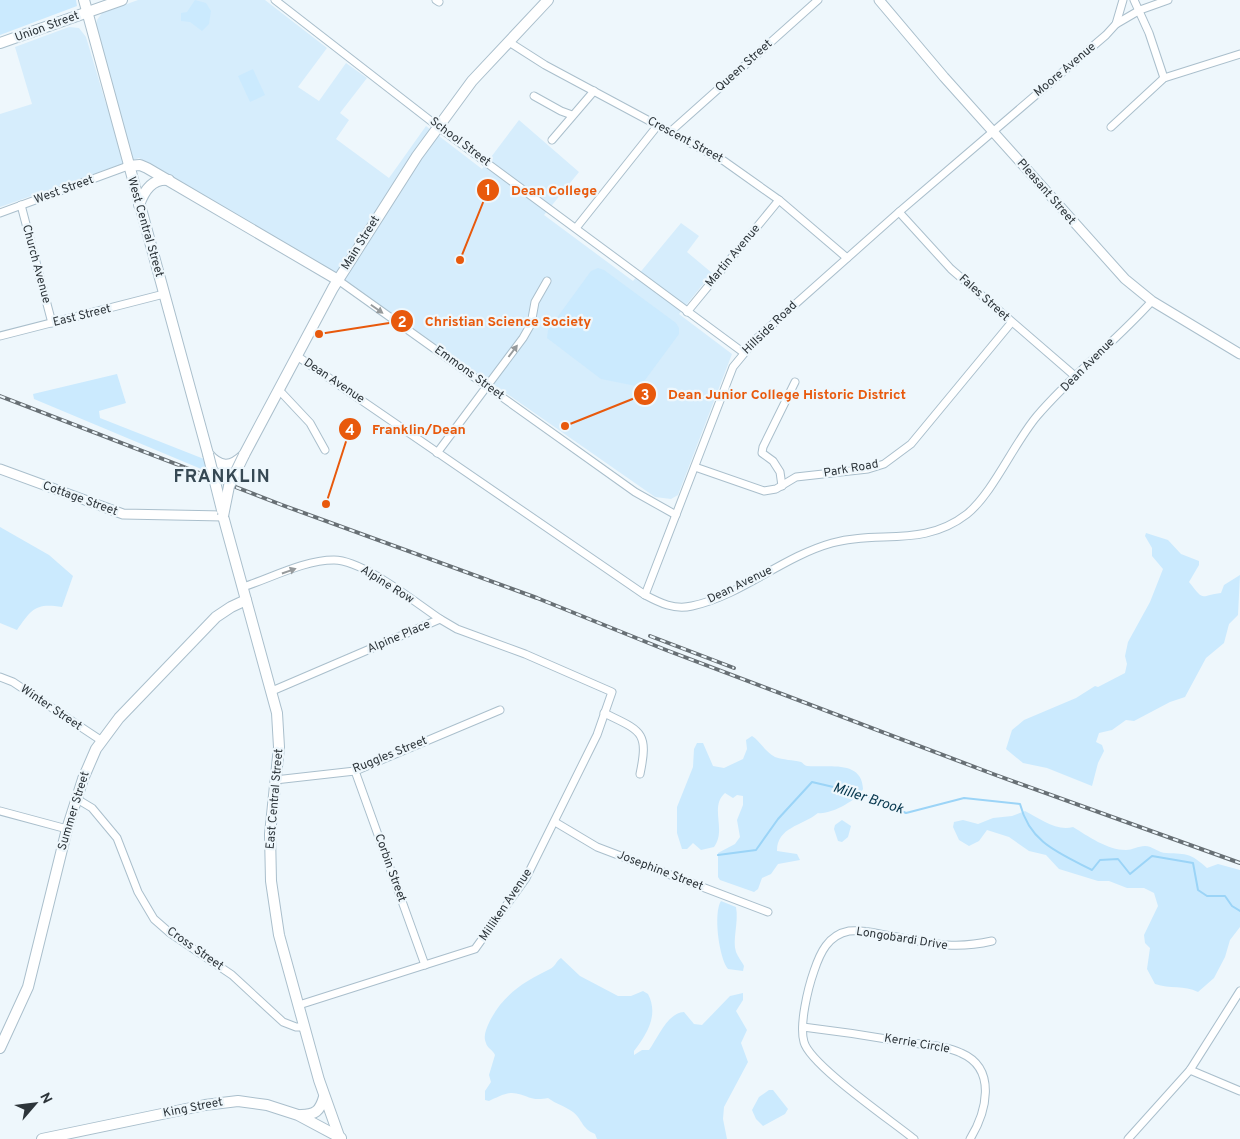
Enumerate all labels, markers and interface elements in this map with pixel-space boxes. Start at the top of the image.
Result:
street label: Union Street [13,8,81,46]
street label: Queen Street [712,36,776,96]
street label: Moore Avenue [1031,39,1099,101]
street label: Crescent Street [644,113,726,167]
street label: School Street [426,114,494,170]
street label: Pleasant Street [1013,156,1079,228]
street label: West Street [32,172,96,208]
street label: West Central Street [123,175,167,279]
callout: Dean College [476,175,607,204]
text: 1 [485,182,491,201]
text: Dean College [511,183,597,200]
street label: Main Street [338,213,384,273]
street label: Martin Avenue [702,221,764,291]
street label: Church Avenue [18,223,54,305]
street label: Fales Street [955,271,1013,325]
street label: Hillside Road [739,298,801,358]
street label: East Street [51,301,113,331]
one-way arrow [370,304,384,314]
callout: Christian Science Society [390,307,601,336]
text: 2 [397,314,407,333]
text: Christian Science Society [425,314,591,331]
street label: Dean Avenue [1058,335,1118,395]
street label: Emmons Street [431,342,507,404]
one-way arrow [508,344,518,358]
street label: Dean Avenue [300,355,368,407]
callout: Dean Junior College Historic District [633,380,916,409]
text: 3 [641,387,650,406]
text: Dean Junior College Historic District [668,387,906,404]
callout: Franklin/Dean [337,415,476,444]
text: 4 [345,422,355,441]
text: Franklin/Dean [372,422,466,439]
street label: Park Road [822,456,880,482]
district label: FRANKLIN [173,466,271,489]
street label: Cottage Street [40,478,120,520]
street label: Alpine Row [357,562,417,608]
street label: Dean Avenue [705,562,775,608]
one-way arrow [282,567,297,575]
street label: Alpine Place [365,617,433,657]
street label: Winter Street [17,681,85,735]
street label: Ruggles Street [350,733,430,777]
street label: East Central Street [263,748,287,850]
street label: Summer Street [54,770,94,852]
water label: Miller Brook [831,780,906,819]
street label: Corbin Street [370,832,410,904]
street label: Josephine Street [615,847,705,895]
street label: Milliken Avenue [476,866,536,944]
street label: Cross Street [163,924,227,974]
street label: Longobardi Drive [855,924,949,954]
street label: Kerrie Circle [883,1030,951,1058]
north arrow [10,1079,60,1129]
text: N [35,1090,55,1107]
street label: King Street [162,1094,224,1122]

